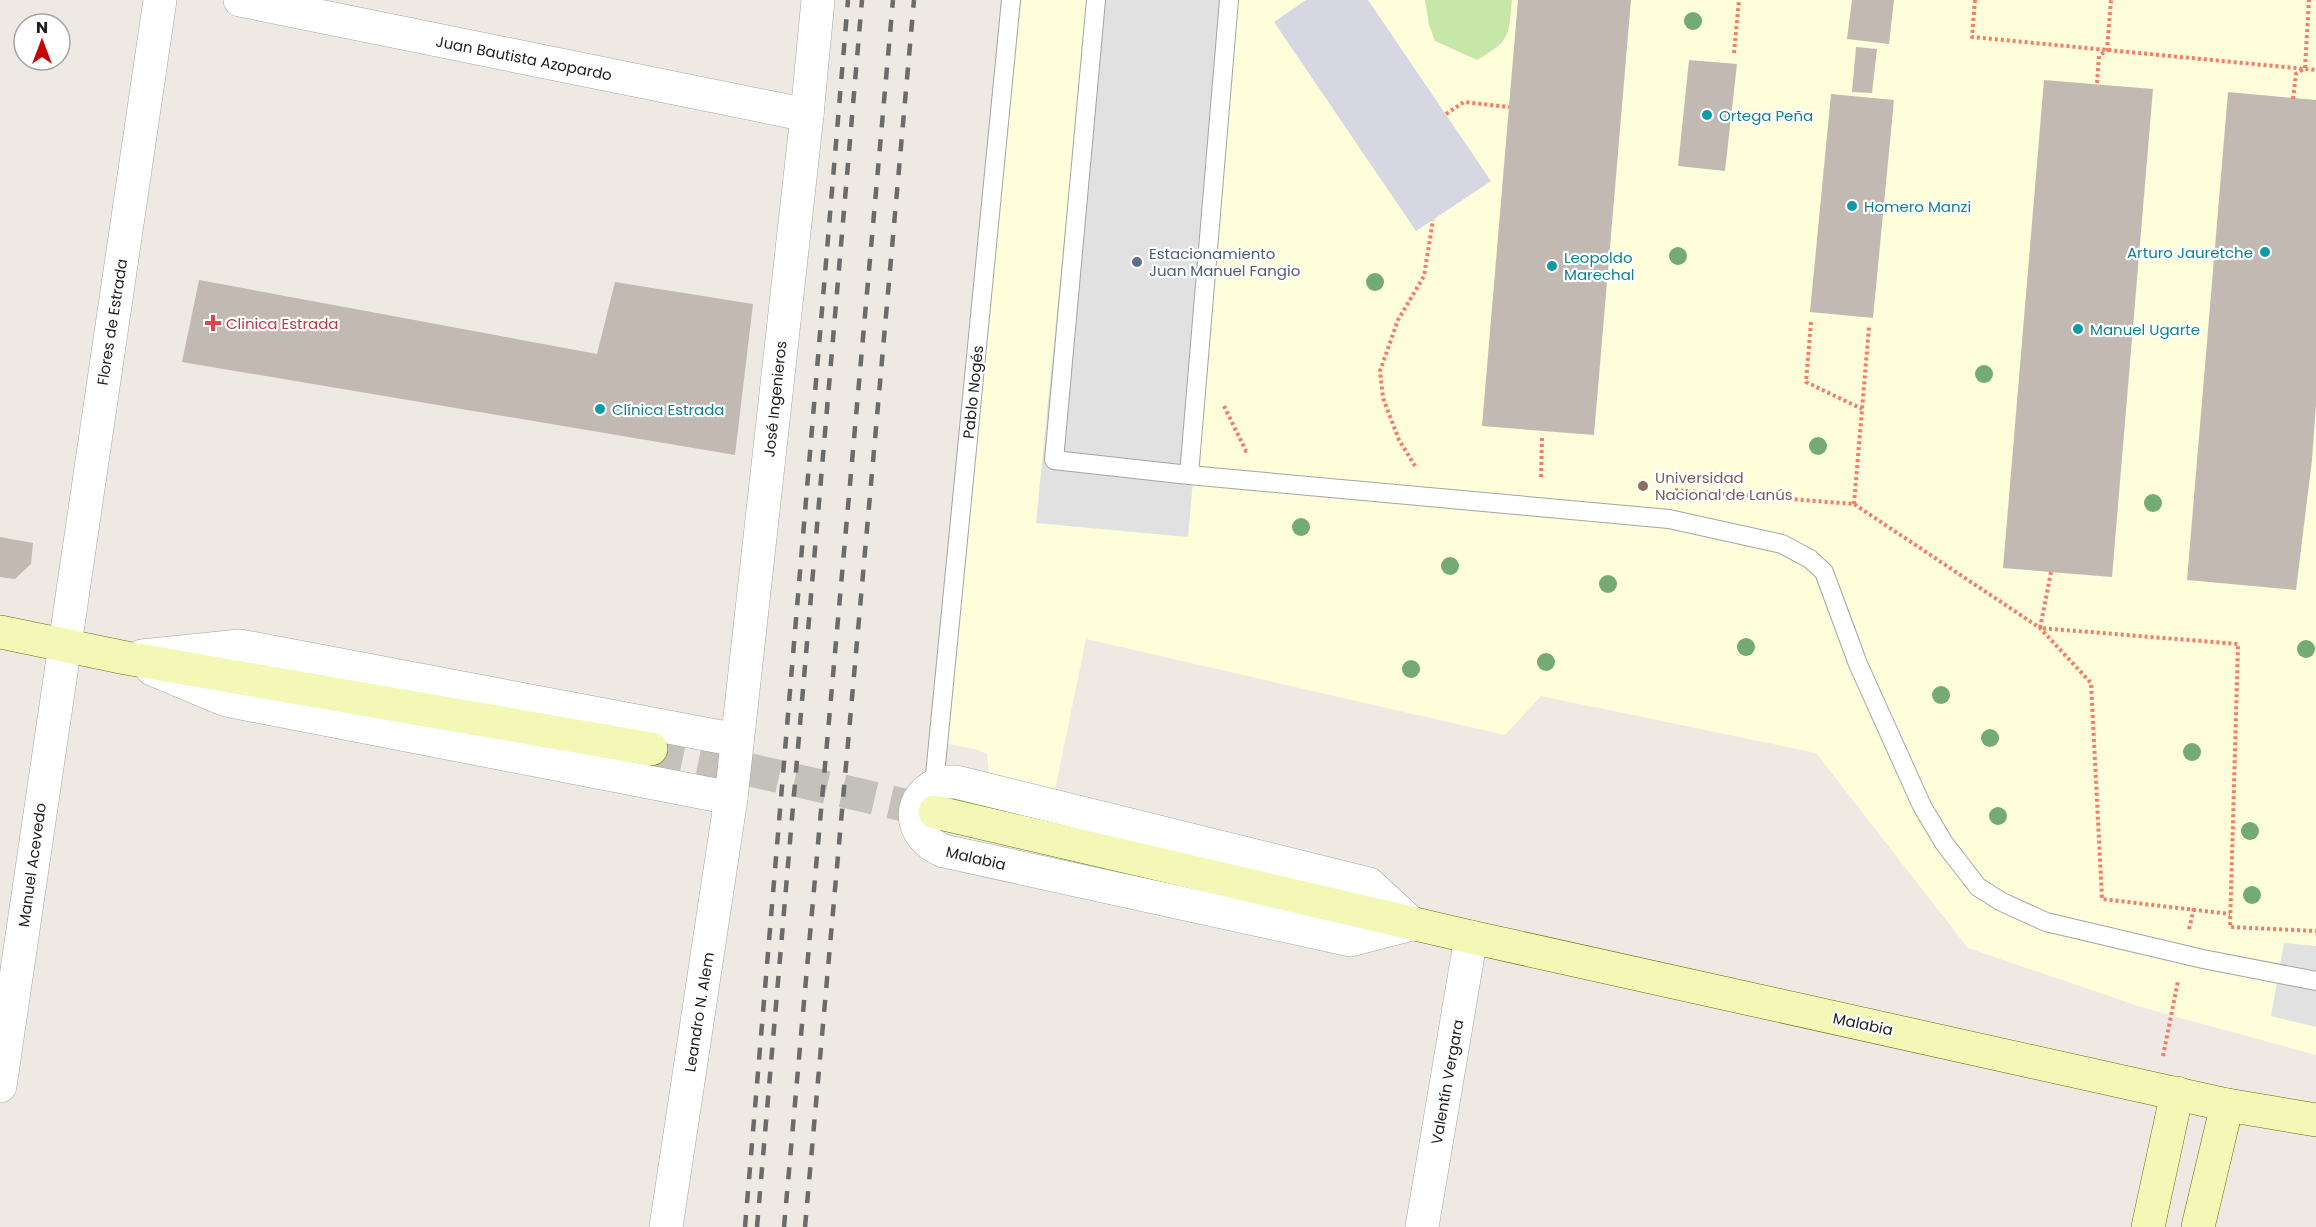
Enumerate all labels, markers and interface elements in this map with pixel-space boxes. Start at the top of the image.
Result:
north arrow [12,12,72,72]
text: N [36,16,48,39]
street label: Juan Bautista Azopardo [434,31,614,85]
place label: Ortega Peña [1719,105,1813,126]
marker: Ortega Peña [1700,108,1714,122]
place label: Homero Manzi [1864,196,1971,217]
marker: Homero Manzi [1845,199,1859,213]
place label: Arturo Jauretche [2127,242,2253,263]
place label: Estacionamiento Juan Manuel Fangio [1149,243,1300,281]
marker: Arturo Jauretche [2258,245,2272,259]
place label: Leopoldo Marechal [1564,247,1635,285]
marker: Estacionamiento Juan Manuel Fangio [1130,255,1144,269]
street label: Flores de Estrada [92,257,132,387]
marker: Leopoldo Marechal [1545,259,1559,273]
place label: Clinica Estrada [226,313,339,334]
marker: Clinica Estrada [204,314,222,332]
place label: Manuel Ugarte [2090,319,2200,340]
marker: Manuel Ugarte [2071,322,2085,336]
street label: José Ingenieros [758,340,792,458]
street label: Pablo Nogés [958,344,988,440]
place label: Clínica Estrada [612,399,725,420]
marker: Clínica Estrada [593,402,607,416]
place label: Universidad Nacional de Lanús [1655,467,1793,505]
marker: Universidad Nacional de Lanús [1636,479,1650,493]
street label: Manuel Acevedo [13,802,51,928]
street label: Malabia [944,841,1008,875]
street label: Leandro N. Alem [679,951,719,1073]
street label: Malabia [1831,1007,1895,1041]
street label: Valentín Vergara [1426,1018,1468,1146]

